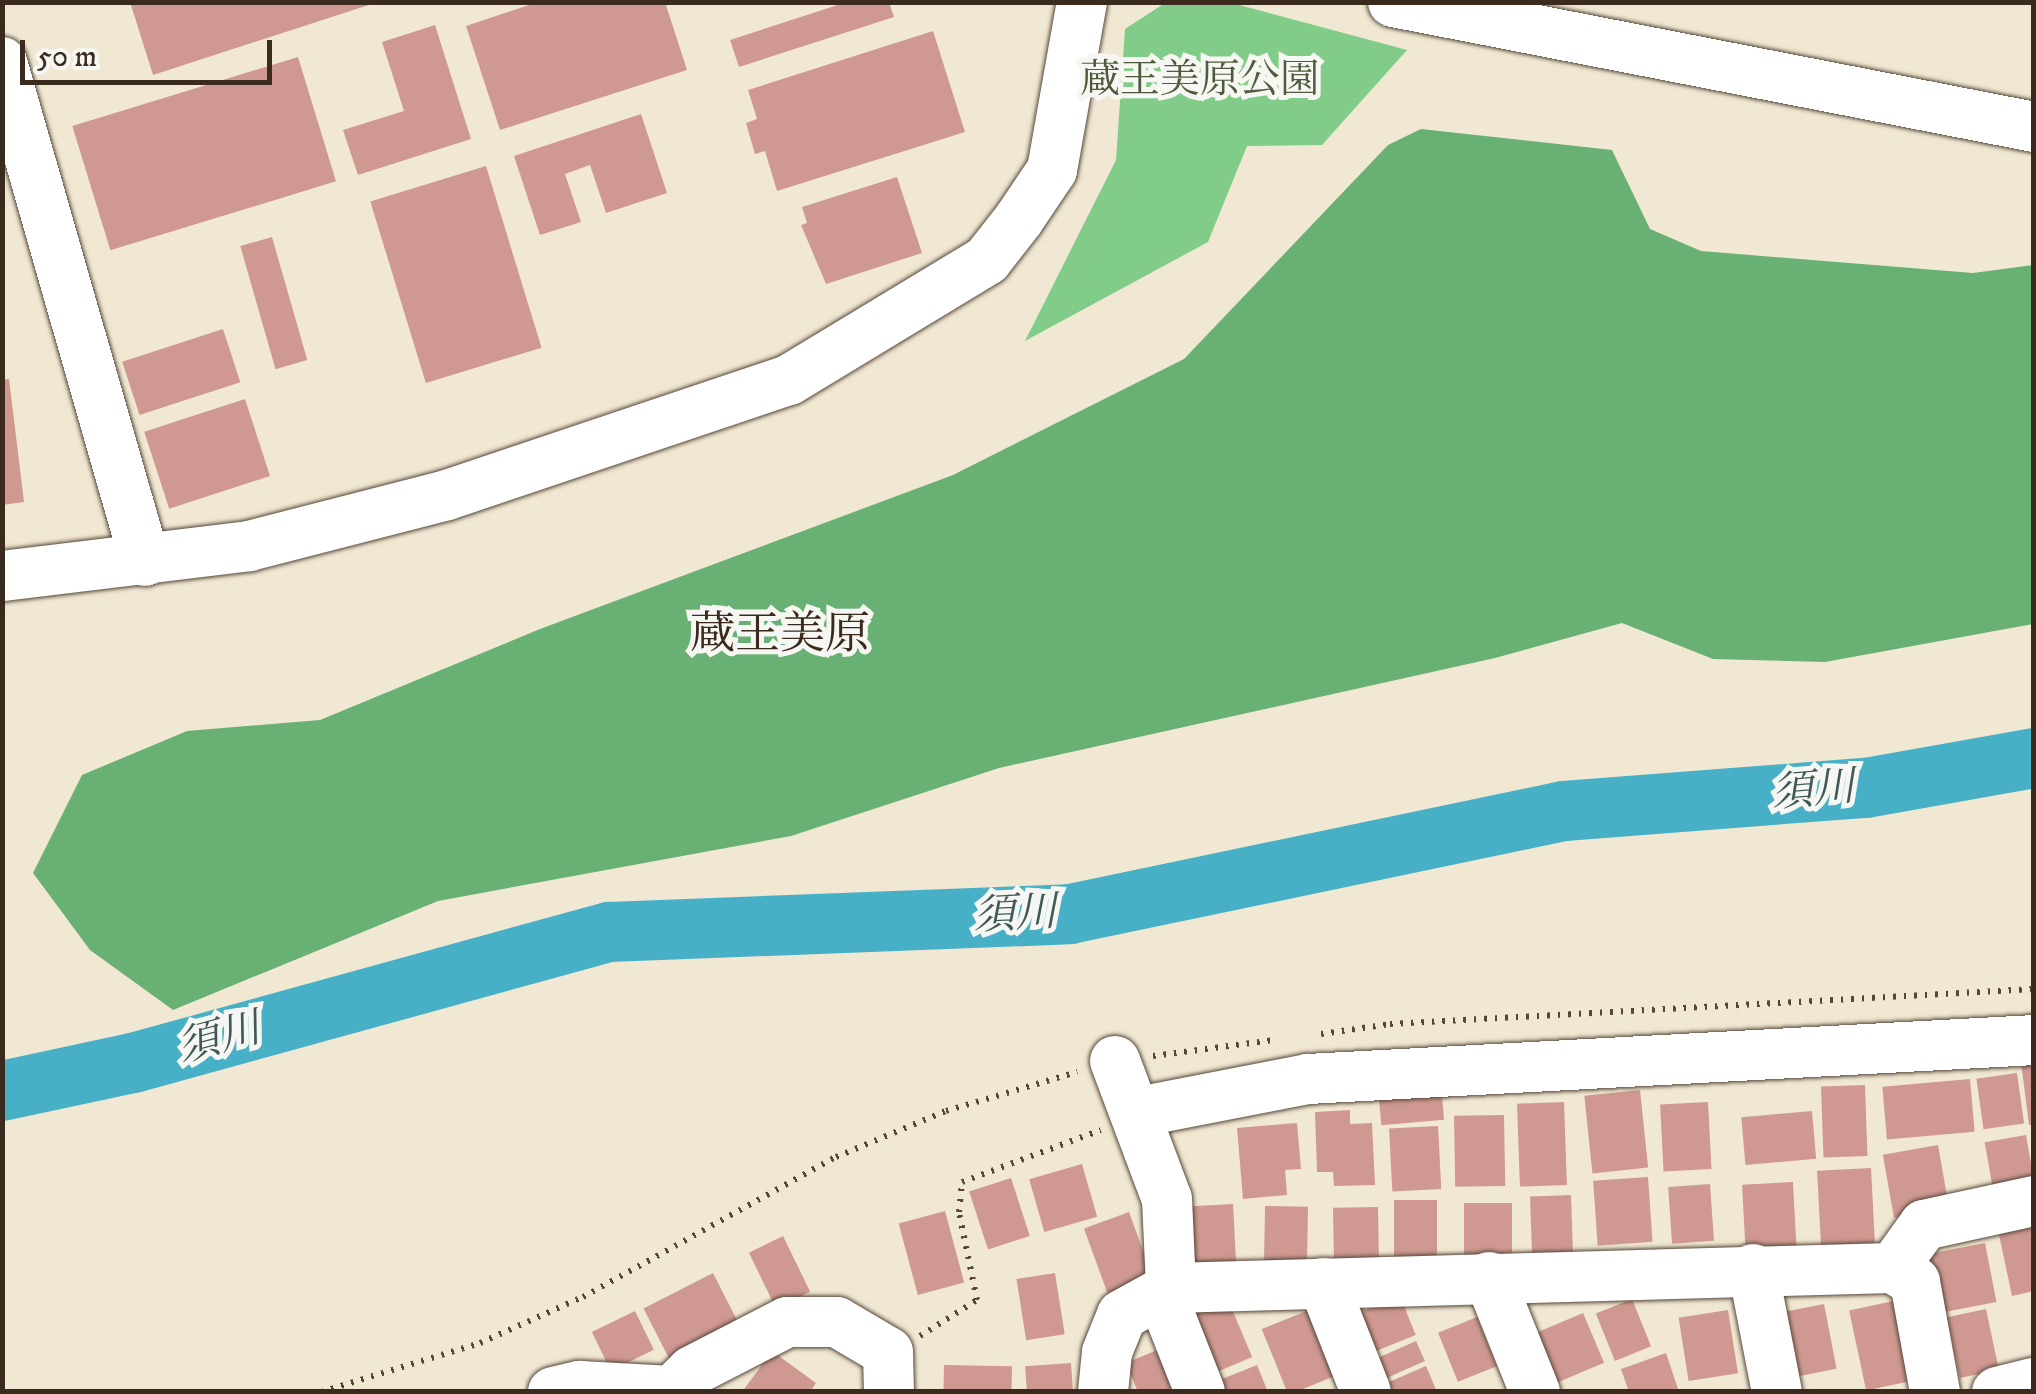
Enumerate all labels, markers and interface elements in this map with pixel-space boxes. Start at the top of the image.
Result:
scale bar [25,20,278,82]
text: 50 m [37,39,97,76]
park label: 蔵王美原公園 [1080,57,1320,105]
district label: 蔵王美原 [690,609,870,663]
water label: 須川 [1769,762,1857,820]
water label: 須川 [972,888,1058,942]
water label: 須川 [172,1004,266,1074]

